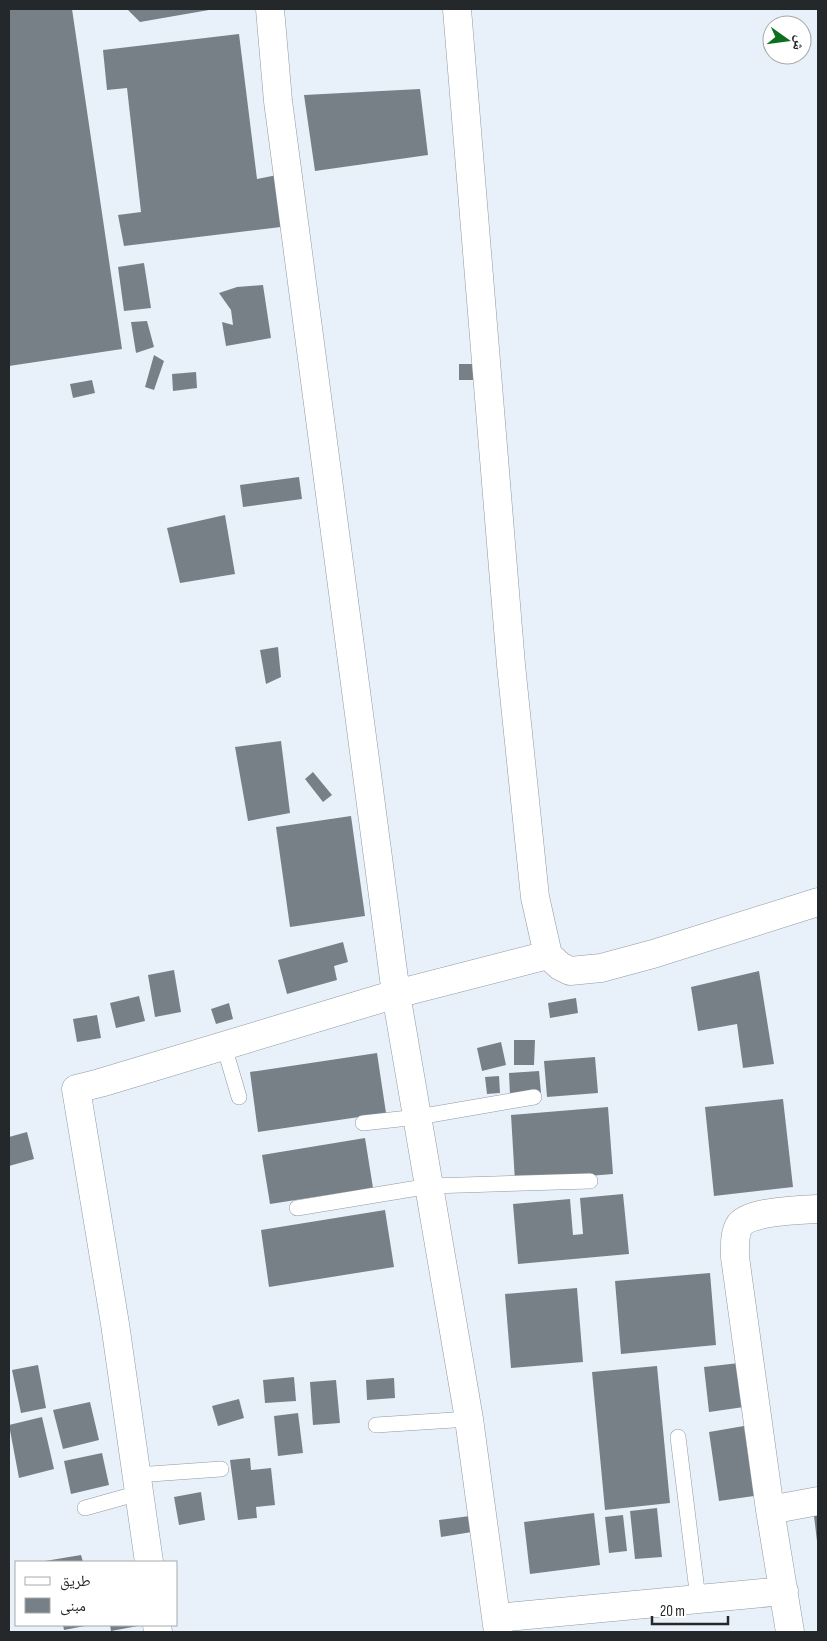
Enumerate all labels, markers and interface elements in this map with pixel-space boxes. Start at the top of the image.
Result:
north arrow [762,15,812,65]
text: ش [789,34,809,52]
legend [15,1561,178,1626]
text: طريق [60,1572,91,1591]
scale bar [652,1594,728,1626]
text: مبنى [60,1597,86,1616]
text: 20 m [660,1602,685,1621]

